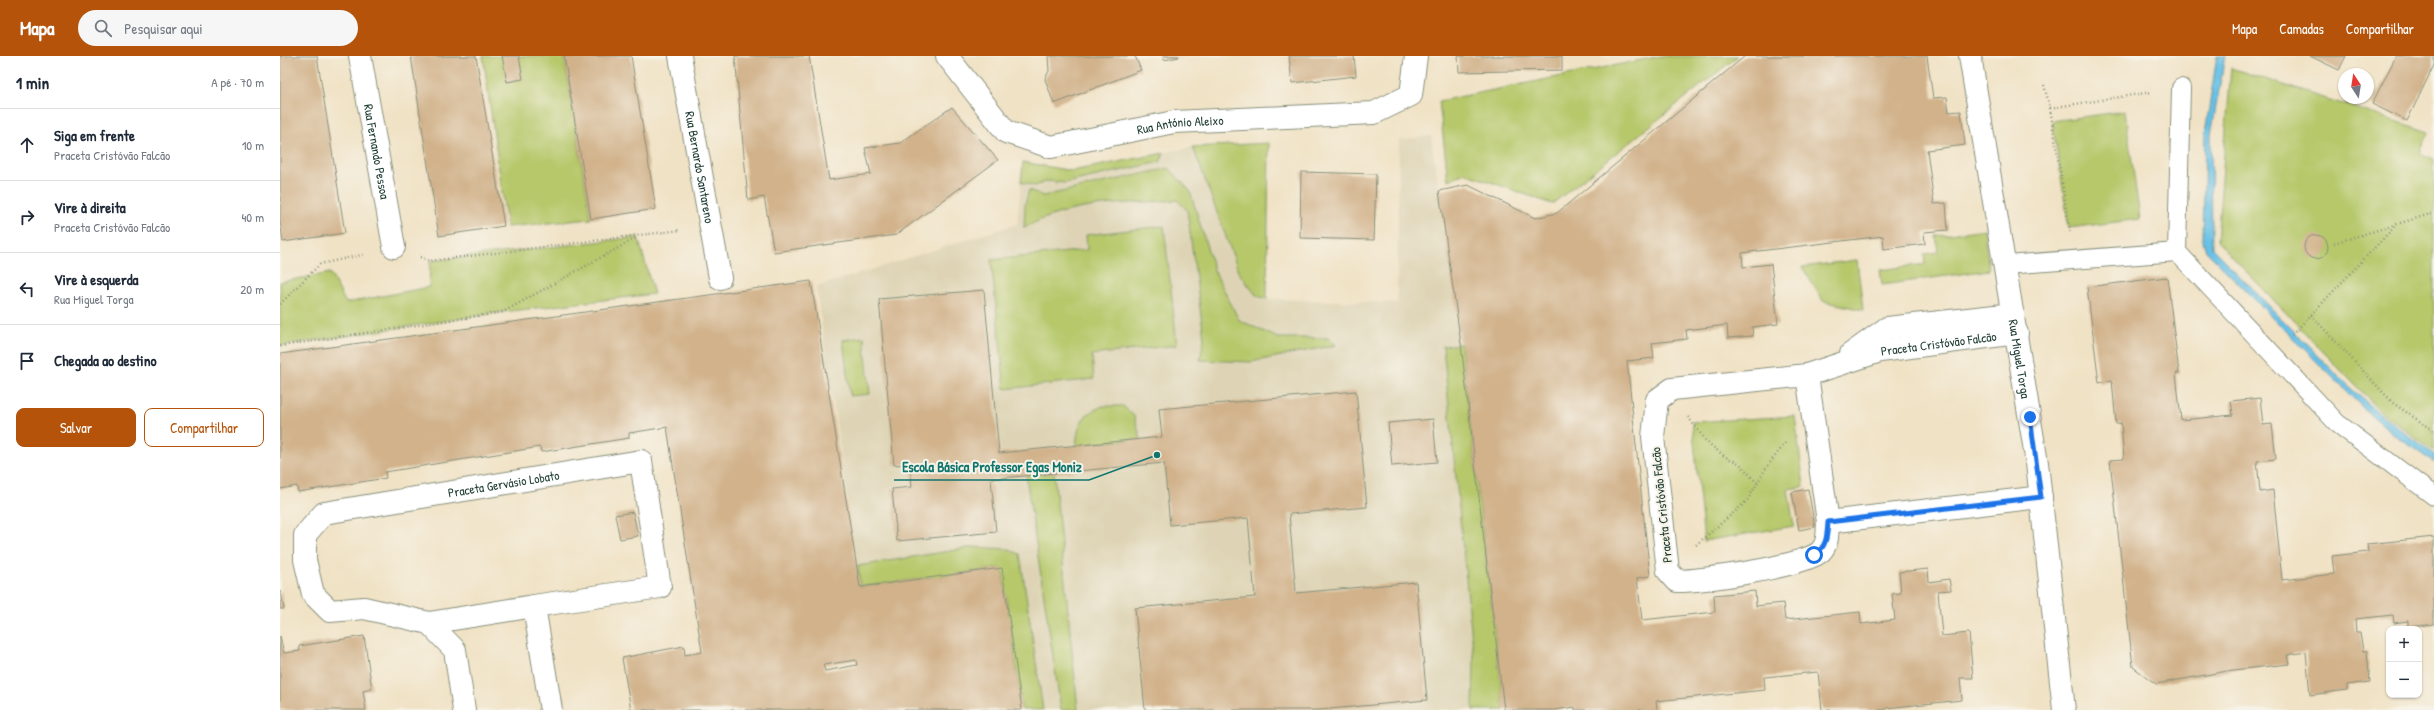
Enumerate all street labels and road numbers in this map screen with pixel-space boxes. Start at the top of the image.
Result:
street label: Rua Fernando Pessoa [360,102,394,201]
street label: Rua Bernardo Santareno [681,110,719,225]
street label: Rua António Aleixo [1135,111,1224,138]
street label: Rua Miguel Torga [2005,318,2035,400]
street label: Praceta Cristóvão Falcão [1880,327,1997,360]
street label: Praceta Cristóvão Falcão [1646,446,1676,564]
street label: Praceta Gervásio Lobato [447,466,561,502]

